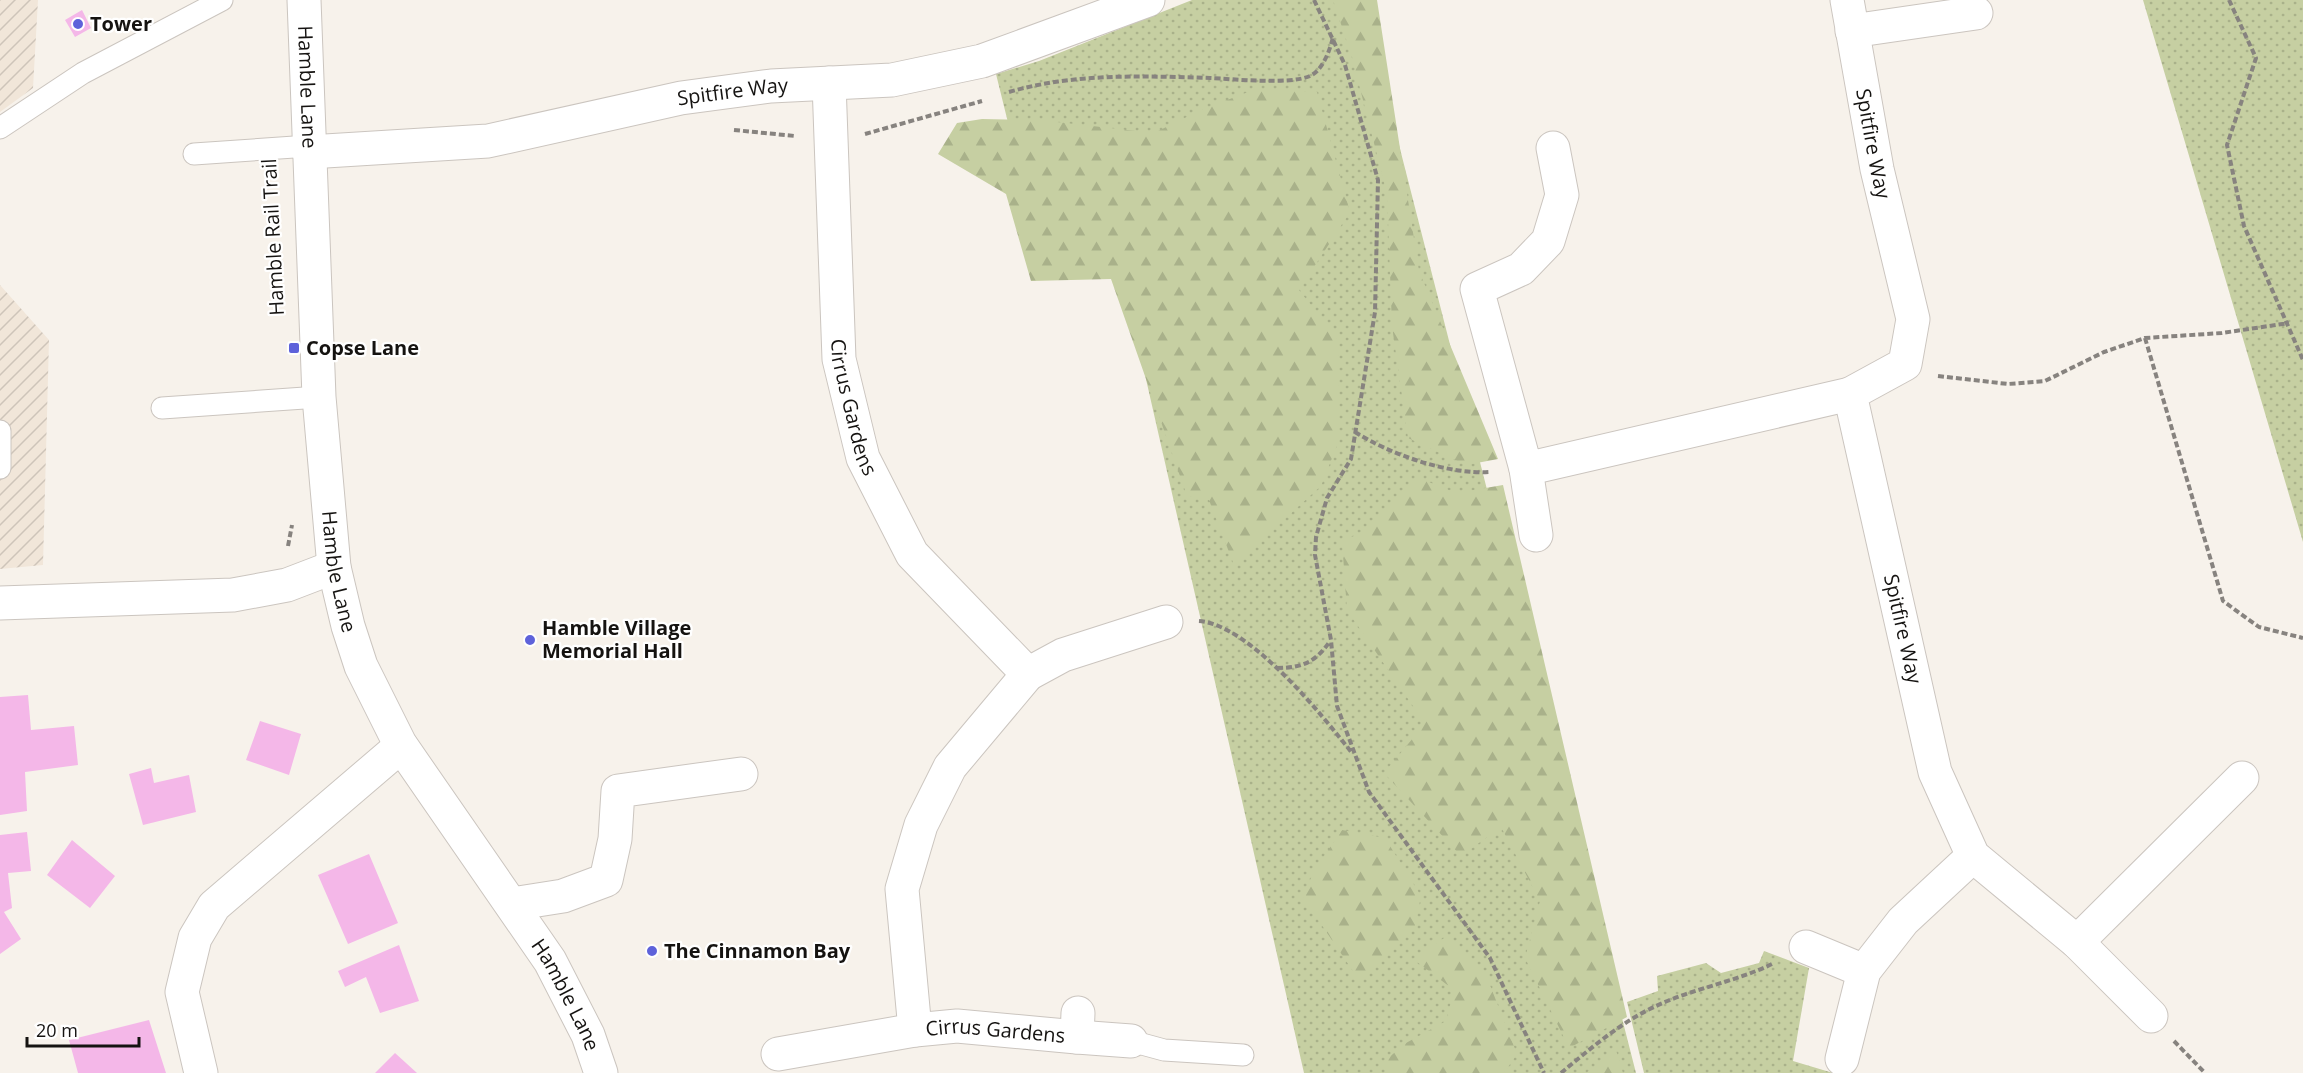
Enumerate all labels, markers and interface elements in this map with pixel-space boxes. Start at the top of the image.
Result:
place label: Tower [90,10,152,37]
marker: Tower [71,17,85,31]
street label: Hamble Lane [292,25,324,149]
street label: Spitfire Way [675,71,789,111]
street label: Spitfire Way [1850,86,1898,202]
street label: Hamble Rail Trail [255,158,290,316]
place label: Copse Lane [306,334,419,361]
street label: Cirrus Gardens [825,338,884,480]
marker: Copse Lane [287,341,301,355]
street label: Hamble Lane [316,509,363,636]
street label: Spitfire Way [1878,571,1929,687]
place label: Hamble Village Memorial Hall [542,614,691,664]
marker: Hamble Village Memorial Hall [523,633,537,647]
street label: Hamble Lane [526,933,606,1054]
place label: The Cinnamon Bay [664,937,851,964]
marker: The Cinnamon Bay [645,944,659,958]
scale bar [27,1010,140,1048]
street label: Cirrus Gardens [924,1012,1066,1049]
text: 20 m [36,1018,78,1042]

